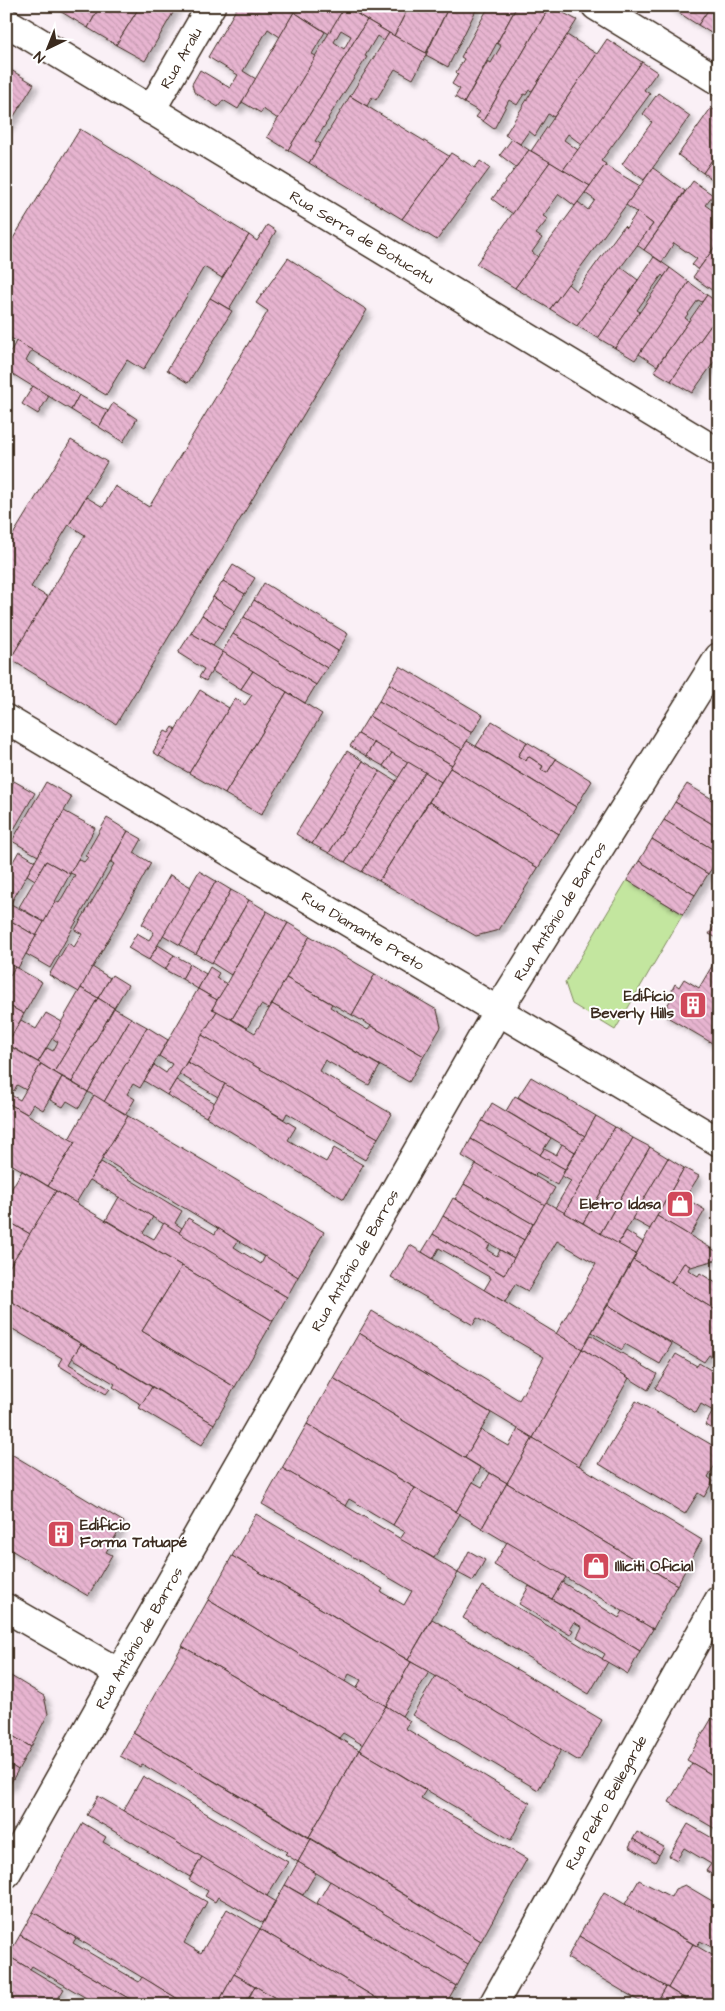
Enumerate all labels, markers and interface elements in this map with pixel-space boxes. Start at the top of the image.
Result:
north arrow [22,22,72,72]
street label: Rua Aralu [155,23,208,93]
text: N [30,46,50,67]
street label: Rua Serra de Botucatu [286,186,438,290]
street label: Rua Antônio de Barros [509,837,612,985]
street label: Rua Diamante Preto [297,887,428,976]
place label: Edifício Beverly Hills [591,986,675,1025]
building icon: Edifício Beverly Hills [678,990,708,1020]
street label: Rua Antônio de Barros [306,1185,405,1335]
shop icon: Eletro Idasa [665,1189,695,1219]
place label: Eletro Idasa [580,1194,661,1215]
place label: Edifício Forma Tatuapé [80,1515,187,1553]
building icon: Edifício Forma Tatuapé [46,1519,76,1549]
shop icon: Illiciti Oficial [581,1551,611,1581]
place label: Illiciti Oficial [615,1556,694,1577]
street label: Rua Antônio de Barros [91,1563,189,1713]
street label: Rua Pedro Bellegarde [560,1731,653,1874]

